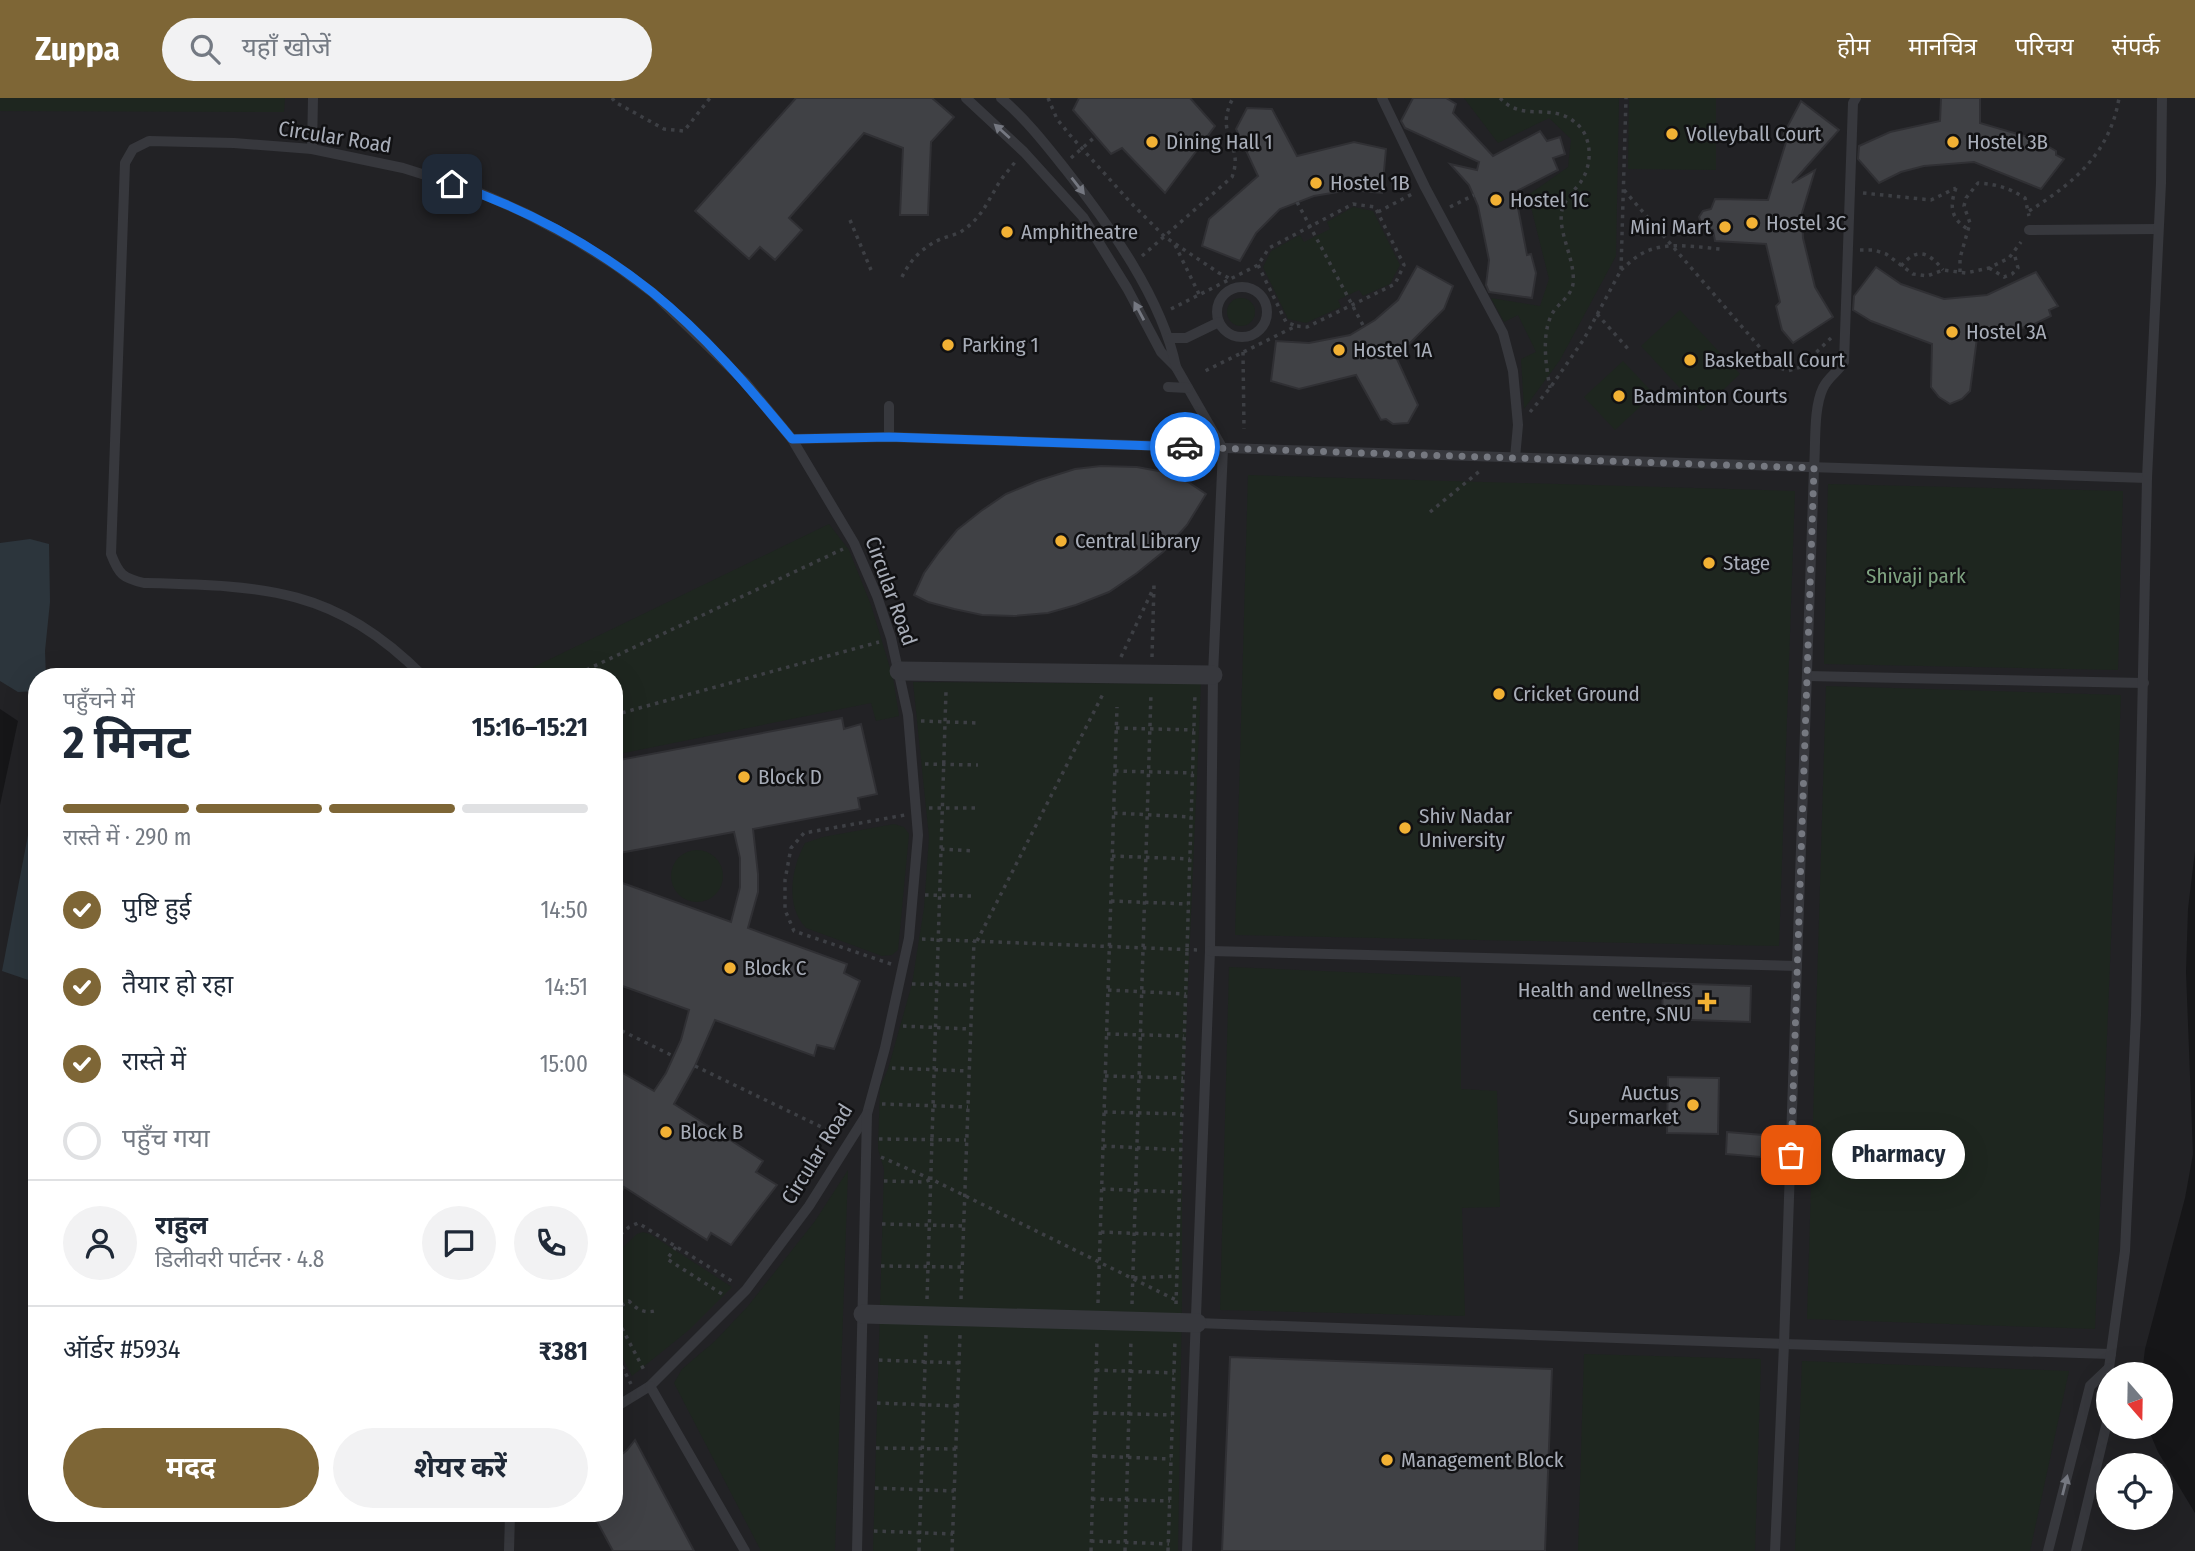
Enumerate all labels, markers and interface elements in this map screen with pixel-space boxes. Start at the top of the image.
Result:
search box [162,18,652,81]
text: Zuppa [35,29,120,69]
icon: search [186,30,224,68]
text: यहाँ खोजें [242,32,331,63]
text: होम [1837,33,1870,61]
text: मानचित्र [1908,33,1977,61]
text: परिचय [2015,33,2074,61]
text: संपर्क [2112,33,2160,61]
street label: Circular Road [277,115,393,159]
place label: Volleyball Court [1686,121,1822,147]
one-way arrow [993,123,1011,139]
marker: Volleyball Court [1664,126,1680,142]
place label: Dining Hall 1 [1166,129,1273,155]
place label: Hostel 3B [1967,129,2048,155]
marker: Dining Hall 1 [1144,134,1160,150]
marker: Hostel 3B [1945,134,1961,150]
pin [422,154,482,214]
icon: home [433,165,471,203]
place label: Hostel 1B [1330,170,1410,196]
marker: Hostel 1B [1308,175,1324,191]
one-way arrow [1071,177,1086,195]
place label: Hostel 1C [1510,187,1589,213]
marker: Hostel 1C [1488,192,1504,208]
place label: Hostel 3C [1766,210,1847,236]
place label: Mini Mart [1630,214,1711,240]
marker: Hostel 3C [1744,215,1760,231]
place label: Amphitheatre [1021,219,1138,245]
marker: Mini Mart [1717,219,1733,235]
marker: Amphitheatre [999,224,1015,240]
one-way arrow [1133,301,1145,321]
place label: Hostel 3A [1966,319,2047,345]
marker: Hostel 3A [1944,324,1960,340]
place label: Parking 1 [962,332,1039,358]
marker: Parking 1 [940,337,956,353]
place label: Hostel 1A [1353,337,1432,363]
marker: Hostel 1A [1331,342,1347,358]
place label: Basketball Court [1704,347,1845,373]
marker: Basketball Court [1682,352,1698,368]
place label: Badminton Courts [1633,383,1788,409]
marker: Badminton Courts [1611,388,1627,404]
courier [1150,412,1220,482]
icon: car [1166,428,1204,466]
place label: Central Library [1075,528,1201,554]
street label: Circular Road [859,533,923,649]
marker: Central Library [1053,533,1069,549]
place label: Stage [1723,550,1770,576]
marker: Stage [1701,555,1717,571]
park label: Shivaji park [1866,563,1966,589]
place label: Cricket Ground [1513,681,1640,707]
text: पहुँचने में [63,686,135,714]
marker: Cricket Ground [1491,686,1507,702]
text: 15:16–15:21 [472,712,588,743]
text: 2 मिनट [63,715,190,770]
place label: Block D [758,764,822,790]
marker: Block D [736,769,752,785]
place label: Shiv Nadar University [1419,803,1513,853]
marker: Shiv Nadar University [1397,820,1413,836]
text: रास्ते में · 290 m [63,823,192,851]
icon: check [63,891,101,929]
text: पुष्टि हुई [122,892,191,923]
text: 14:50 [540,896,588,924]
place label: Block C [744,955,807,981]
marker: Block C [722,960,738,976]
icon: check [63,968,101,1006]
text: तैयार हो रहा [122,969,233,1000]
text: 14:51 [545,973,588,1001]
place label: Health and wellness centre, SNU [1518,977,1691,1027]
marker: Health and wellness centre, SNU [1697,992,1717,1012]
icon: check [63,1045,101,1083]
text: रास्ते में [122,1046,186,1077]
text: 15:00 [540,1050,588,1078]
place label: Auctus Supermarket [1568,1080,1679,1130]
marker: Auctus Supermarket [1685,1097,1701,1113]
street label: Circular Road [776,1099,858,1209]
place label: Block B [680,1119,743,1145]
text: पहुँच गया [122,1123,210,1154]
marker: Block B [658,1124,674,1140]
pin [1761,1125,1821,1185]
callout: Pharmacy [1833,1130,1966,1180]
icon: bag [1772,1136,1810,1174]
text: Pharmacy [1852,1140,1945,1168]
button: person [63,1206,137,1280]
button: chat [422,1206,496,1280]
button: phone [514,1206,588,1280]
text: राहुल [155,1210,208,1241]
text: डिलीवरी पार्टनर · 4.8 [155,1245,324,1273]
text: ऑर्डर #5934 [63,1334,180,1365]
text: ₹381 [539,1336,588,1367]
north arrow [2096,1362,2174,1438]
map controls [2096,1362,2173,1530]
button: मदद [63,1428,319,1508]
button: शेयर करें [333,1428,588,1508]
place label: Management Block [1401,1447,1564,1473]
marker: Management Block [1379,1452,1395,1468]
button: locate [2096,1453,2173,1530]
one-way arrow [2059,1474,2070,1496]

